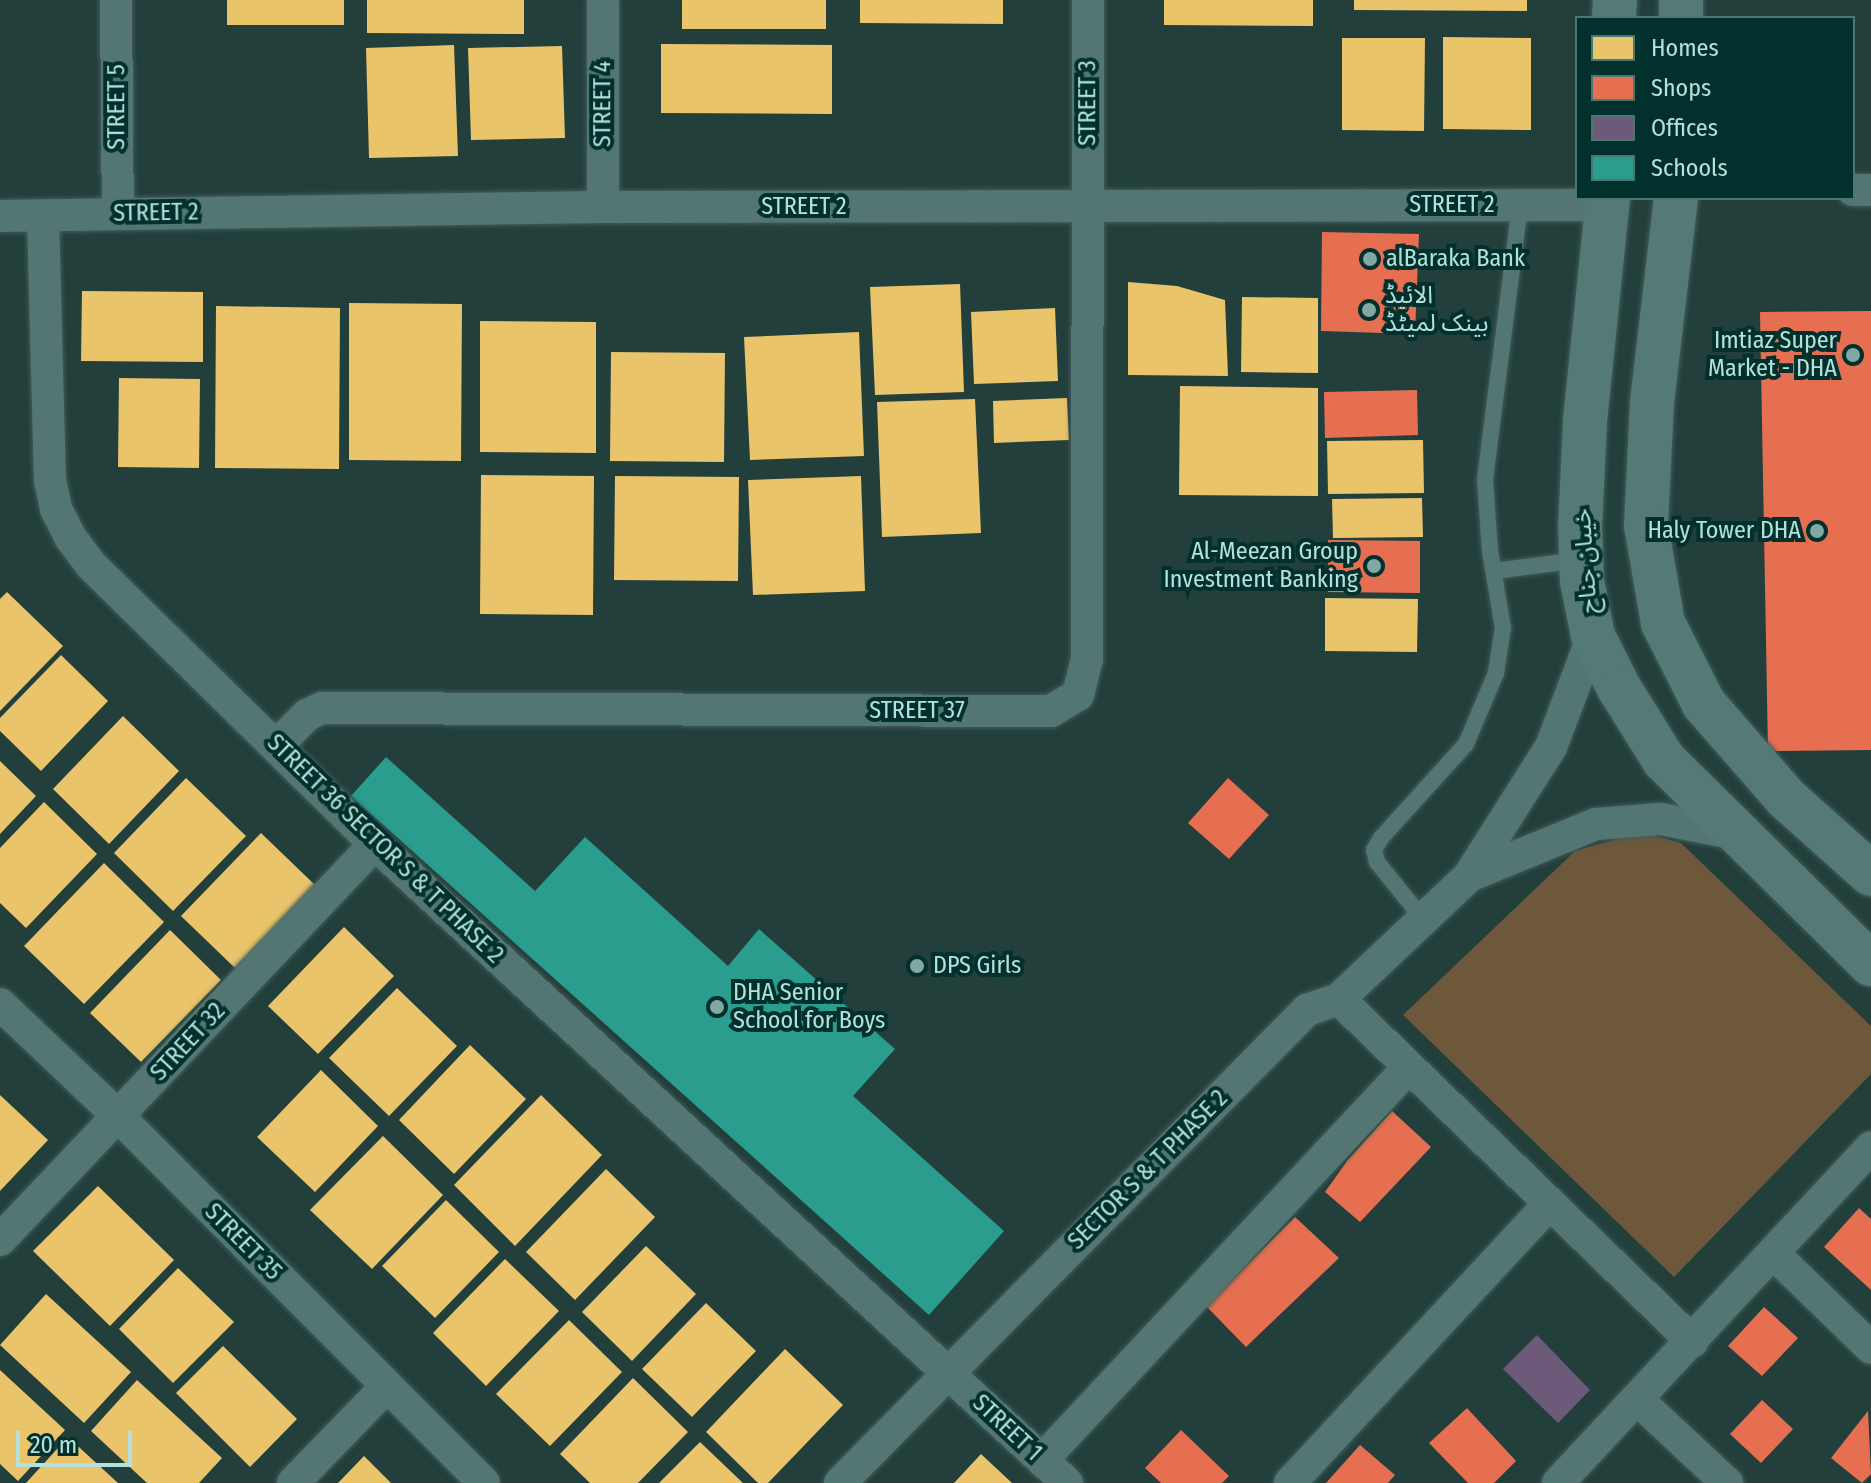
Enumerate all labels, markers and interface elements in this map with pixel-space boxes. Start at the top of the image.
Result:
legend [1575,16,1855,200]
text: Homes [1651,34,1719,62]
street label: STREET 3 [1074,60,1102,146]
street label: STREET 4 [589,61,617,147]
street label: STREET 5 [103,64,131,150]
text: Shops [1651,74,1711,102]
text: Offices [1651,114,1718,142]
text: Schools [1651,154,1728,182]
street label: STREET 2 [1409,191,1495,219]
street label: STREET 2 [761,193,847,221]
street label: STREET 2 [113,198,199,228]
place label: alBaraka Bank [1386,245,1525,273]
marker: alBaraka Bank [1361,250,1379,268]
place label: الائیڈ بینک لمیٹڈ [1385,282,1488,338]
marker: الائیڈ بینک لمیٹڈ [1360,301,1378,319]
place label: Imtiaz Super Market - DHA [1708,327,1837,383]
marker: Imtiaz Super Market - DHA [1844,346,1862,364]
street label: خیبان جناح [1568,508,1604,614]
place label: Haly Tower DHA [1647,517,1801,545]
marker: Haly Tower DHA [1808,522,1826,540]
place label: Al-Meezan Group Investment Banking [1164,538,1358,594]
marker: Al-Meezan Group Investment Banking [1365,557,1383,575]
street label: STREET 37 [869,697,965,725]
street label: STREET 36 SECTOR S & T PHASE 2 [261,729,509,969]
place label: DPS Girls [933,952,1021,980]
marker: DPS Girls [908,957,926,975]
place label: DHA Senior School for Boys [733,979,885,1035]
street label: STREET 32 [145,997,231,1087]
marker: DHA Senior School for Boys [708,998,726,1016]
street label: SECTOR S & T PHASE 2 [1062,1084,1234,1256]
street label: STREET 35 [199,1198,287,1286]
street label: STREET 1 [966,1389,1048,1467]
scale bar [20,1415,136,1465]
text: 20 m [30,1431,77,1459]

